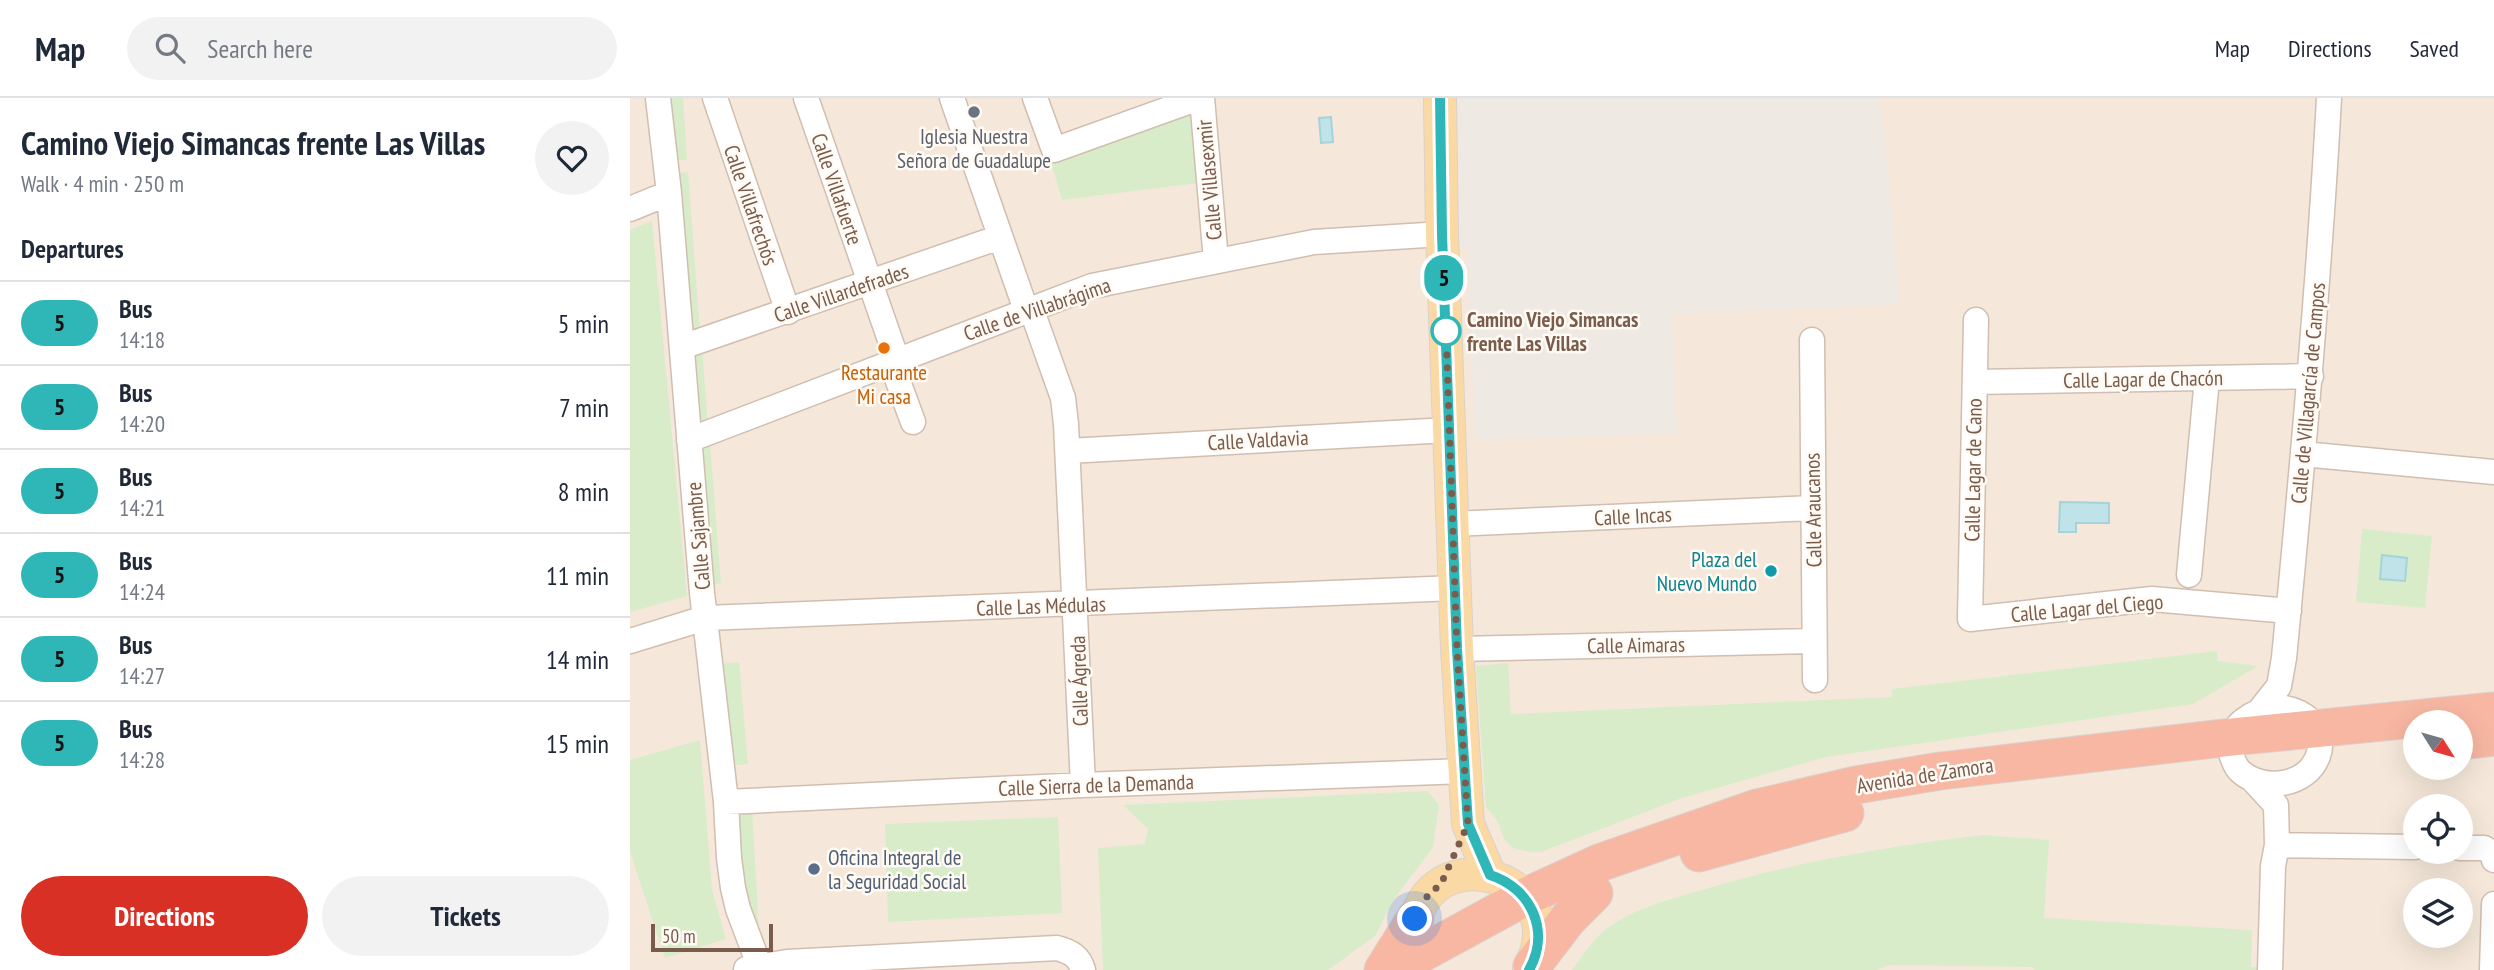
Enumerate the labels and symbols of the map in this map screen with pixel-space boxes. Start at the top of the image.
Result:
marker: Iglesia Nuestra Señora de Guadalupe [966,104,982,120]
street label: Calle Villasexmir [1190,118,1228,241]
place label: Iglesia Nuestra Señora de Guadalupe [897,123,1051,174]
street label: Calle Villafuerte [805,130,869,248]
street label: Calle Villafrechós [718,141,784,269]
line badge: 5 [1421,255,1467,301]
street label: Calle Villardefrades [770,257,912,329]
street label: Calle de Villabrágima [960,271,1114,347]
street label: Calle de Villagarcía de Campos [2285,281,2331,505]
place label: Camino Viejo Simancas frente Las Villas [1467,306,1638,357]
marker: Camino Viejo Simancas frente Las Villas [1431,316,1461,346]
marker: Restaurante Mi casa [876,340,892,356]
place label: Restaurante Mi casa [841,359,927,410]
street label: Calle Lagar de Chacón [2063,364,2223,394]
street label: Calle Lagar de Cano [1958,398,1988,542]
street label: Calle Valdavia [1207,424,1309,456]
street label: Calle Araucanos [1799,452,1827,568]
street label: Calle Sajambre [680,481,716,591]
street label: Calle Incas [1593,500,1673,532]
place label: Plaza del Nuevo Mundo [1657,546,1757,597]
marker: Plaza del Nuevo Mundo [1763,563,1779,579]
street label: Calle Lagar del Ciego [2010,588,2164,628]
street label: Calle Las Médulas [976,590,1106,622]
street label: Calle Aimaras [1587,631,1685,659]
street label: Calle Ágreda [1064,635,1094,727]
north arrow [2403,710,2473,780]
street label: Avenida de Zamora [1855,751,1995,799]
street label: Calle Sierra de la Demanda [998,768,1194,802]
place label: Oficina Integral de la Seguridad Social [828,844,966,895]
marker: Oficina Integral de la Seguridad Social [806,861,822,877]
your location [1397,901,1432,936]
scale bar [651,921,774,953]

